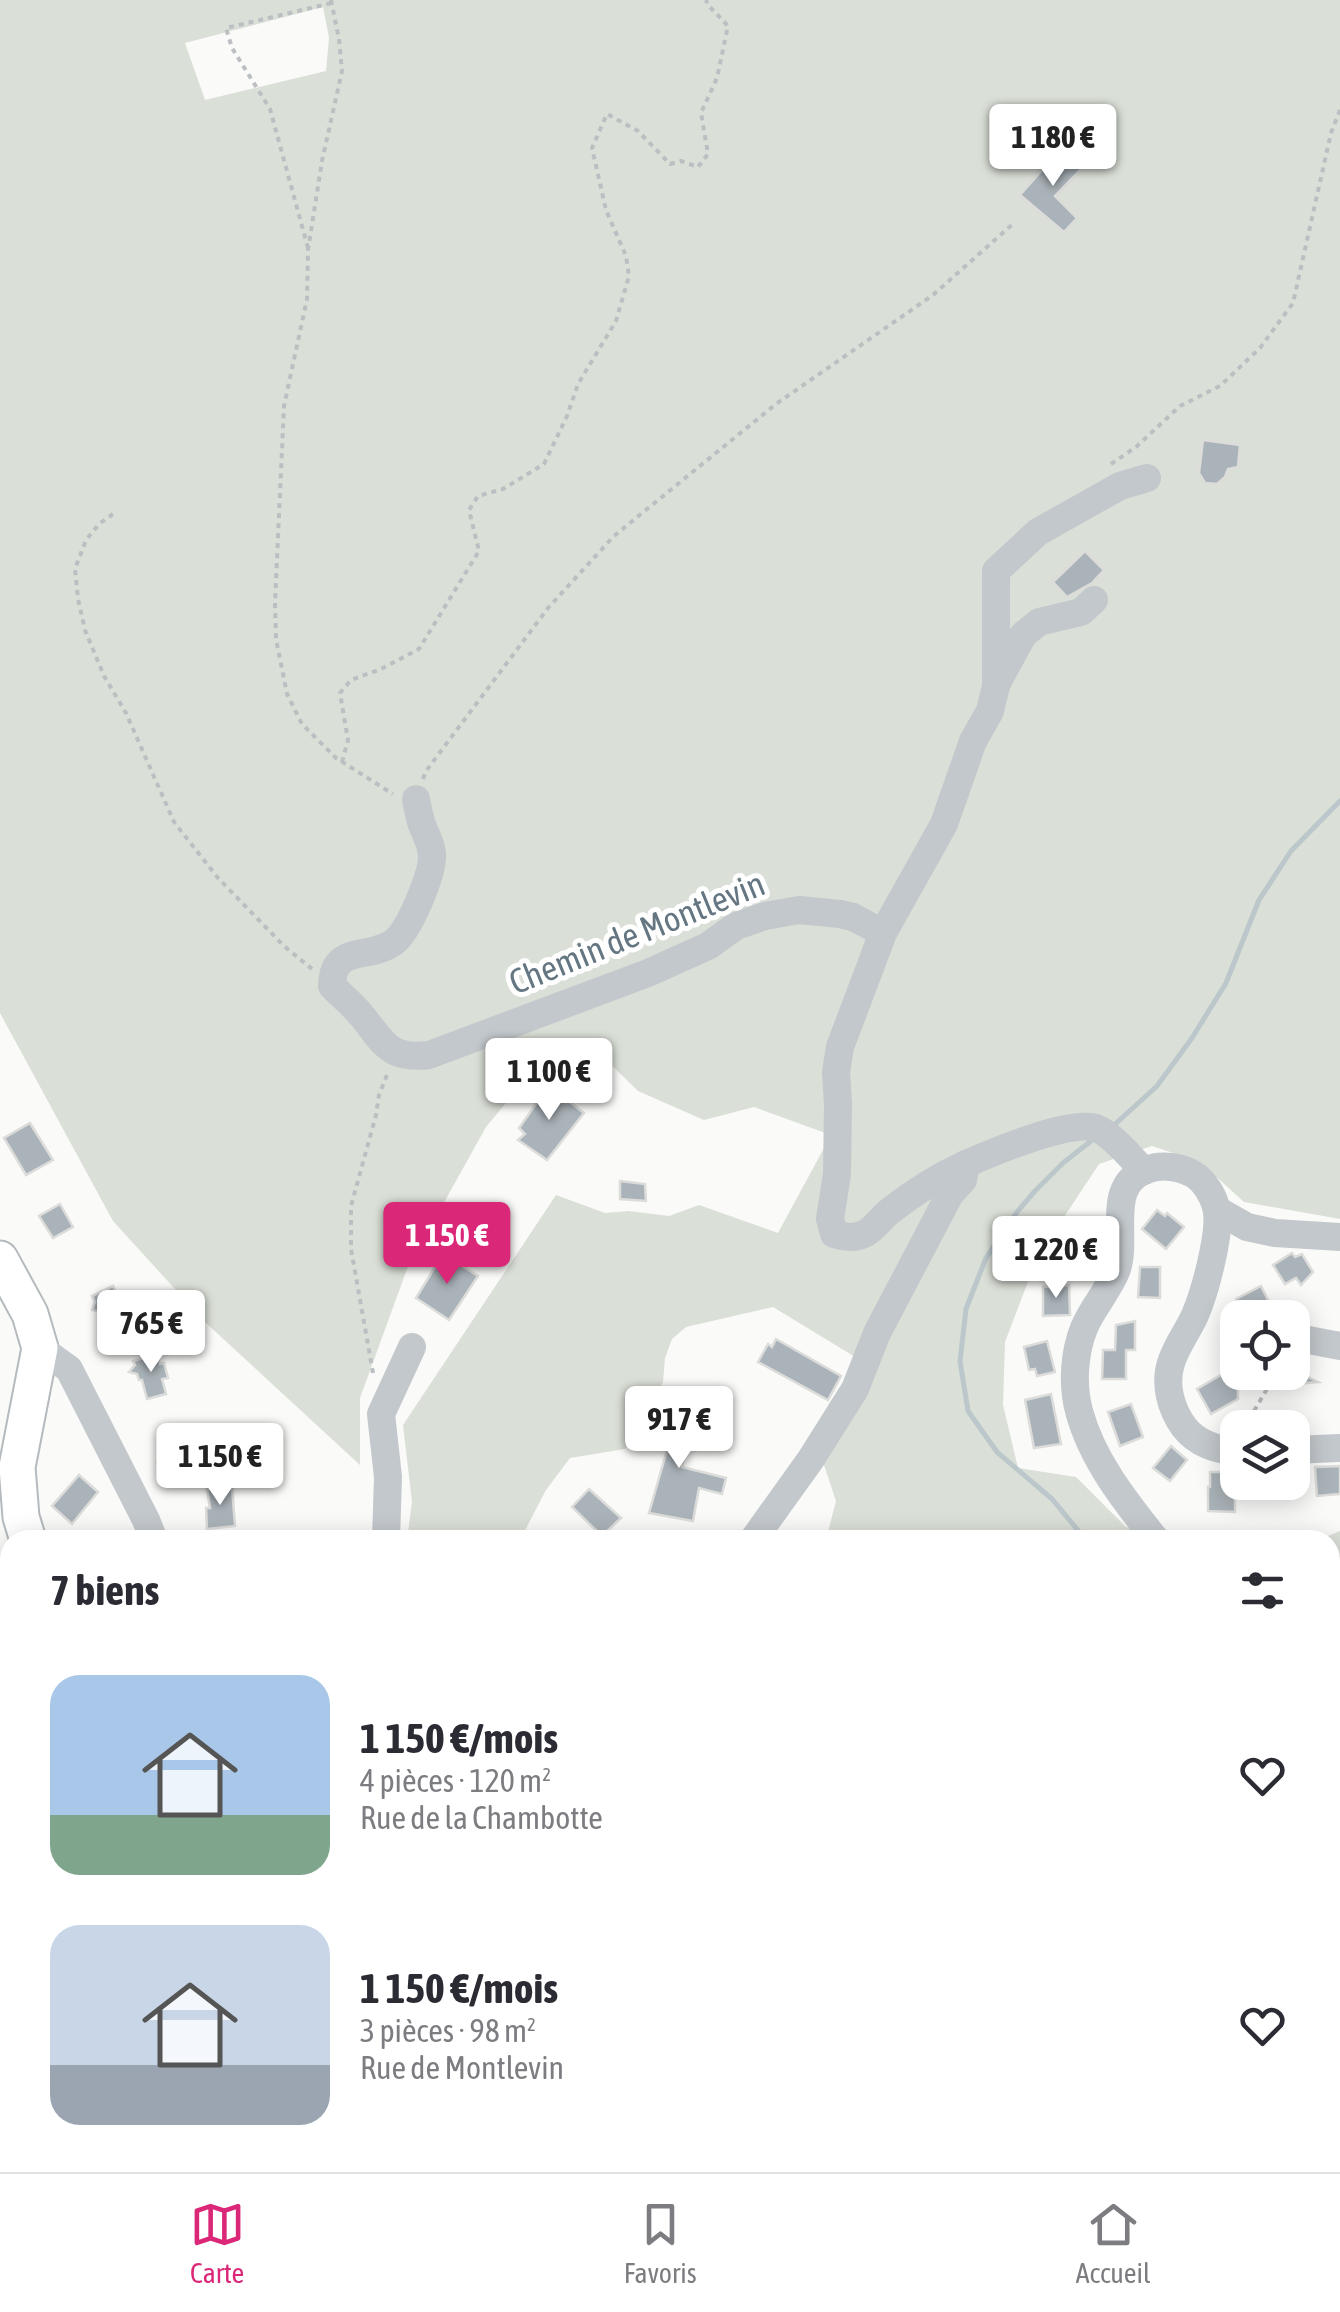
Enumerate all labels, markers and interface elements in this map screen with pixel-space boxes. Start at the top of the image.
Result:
pin: 1 180 € [961,104,1145,189]
text: 1 180 € [1011,118,1095,155]
street label: Chemin de Montlevin [503,863,770,1002]
pin: 1 100 € [457,1038,641,1123]
text: 1 100 € [507,1052,591,1089]
pin: 1 150 € [355,1202,539,1287]
text: 1 150 € [405,1216,489,1253]
pin: 1 220 € [964,1216,1148,1301]
text: 1 220 € [1014,1230,1098,1267]
pin: 765 € [81,1290,221,1375]
map controls [1220,1300,1310,1500]
button: locate [1220,1300,1310,1390]
text: 765 € [119,1304,183,1341]
pin: 917 € [609,1386,749,1471]
text: 917 € [647,1400,711,1437]
button: layers [1220,1410,1310,1500]
pin: 1 150 € [128,1423,312,1508]
text: 1 150 € [178,1437,262,1474]
icon: filters [1235,1563,1290,1618]
text: 7 biens [50,1566,159,1614]
text: 1 150 €/mois [360,1714,558,1762]
icon: home [130,1715,250,1835]
icon: heart [1235,1748,1290,1803]
text: 4 pièces · 120 m² [360,1762,551,1799]
text: Rue de la Chambotte [360,1799,603,1836]
text: 1 150 €/mois [360,1964,558,2012]
icon: home [130,1965,250,2085]
icon: heart [1235,1998,1290,2053]
text: 3 pièces · 98 m² [360,2012,536,2049]
text: Rue de Montlevin [360,2049,564,2086]
tab: Carte [190,2197,245,2289]
tab: Favoris [624,2197,697,2289]
tab: Accueil [1076,2197,1150,2289]

